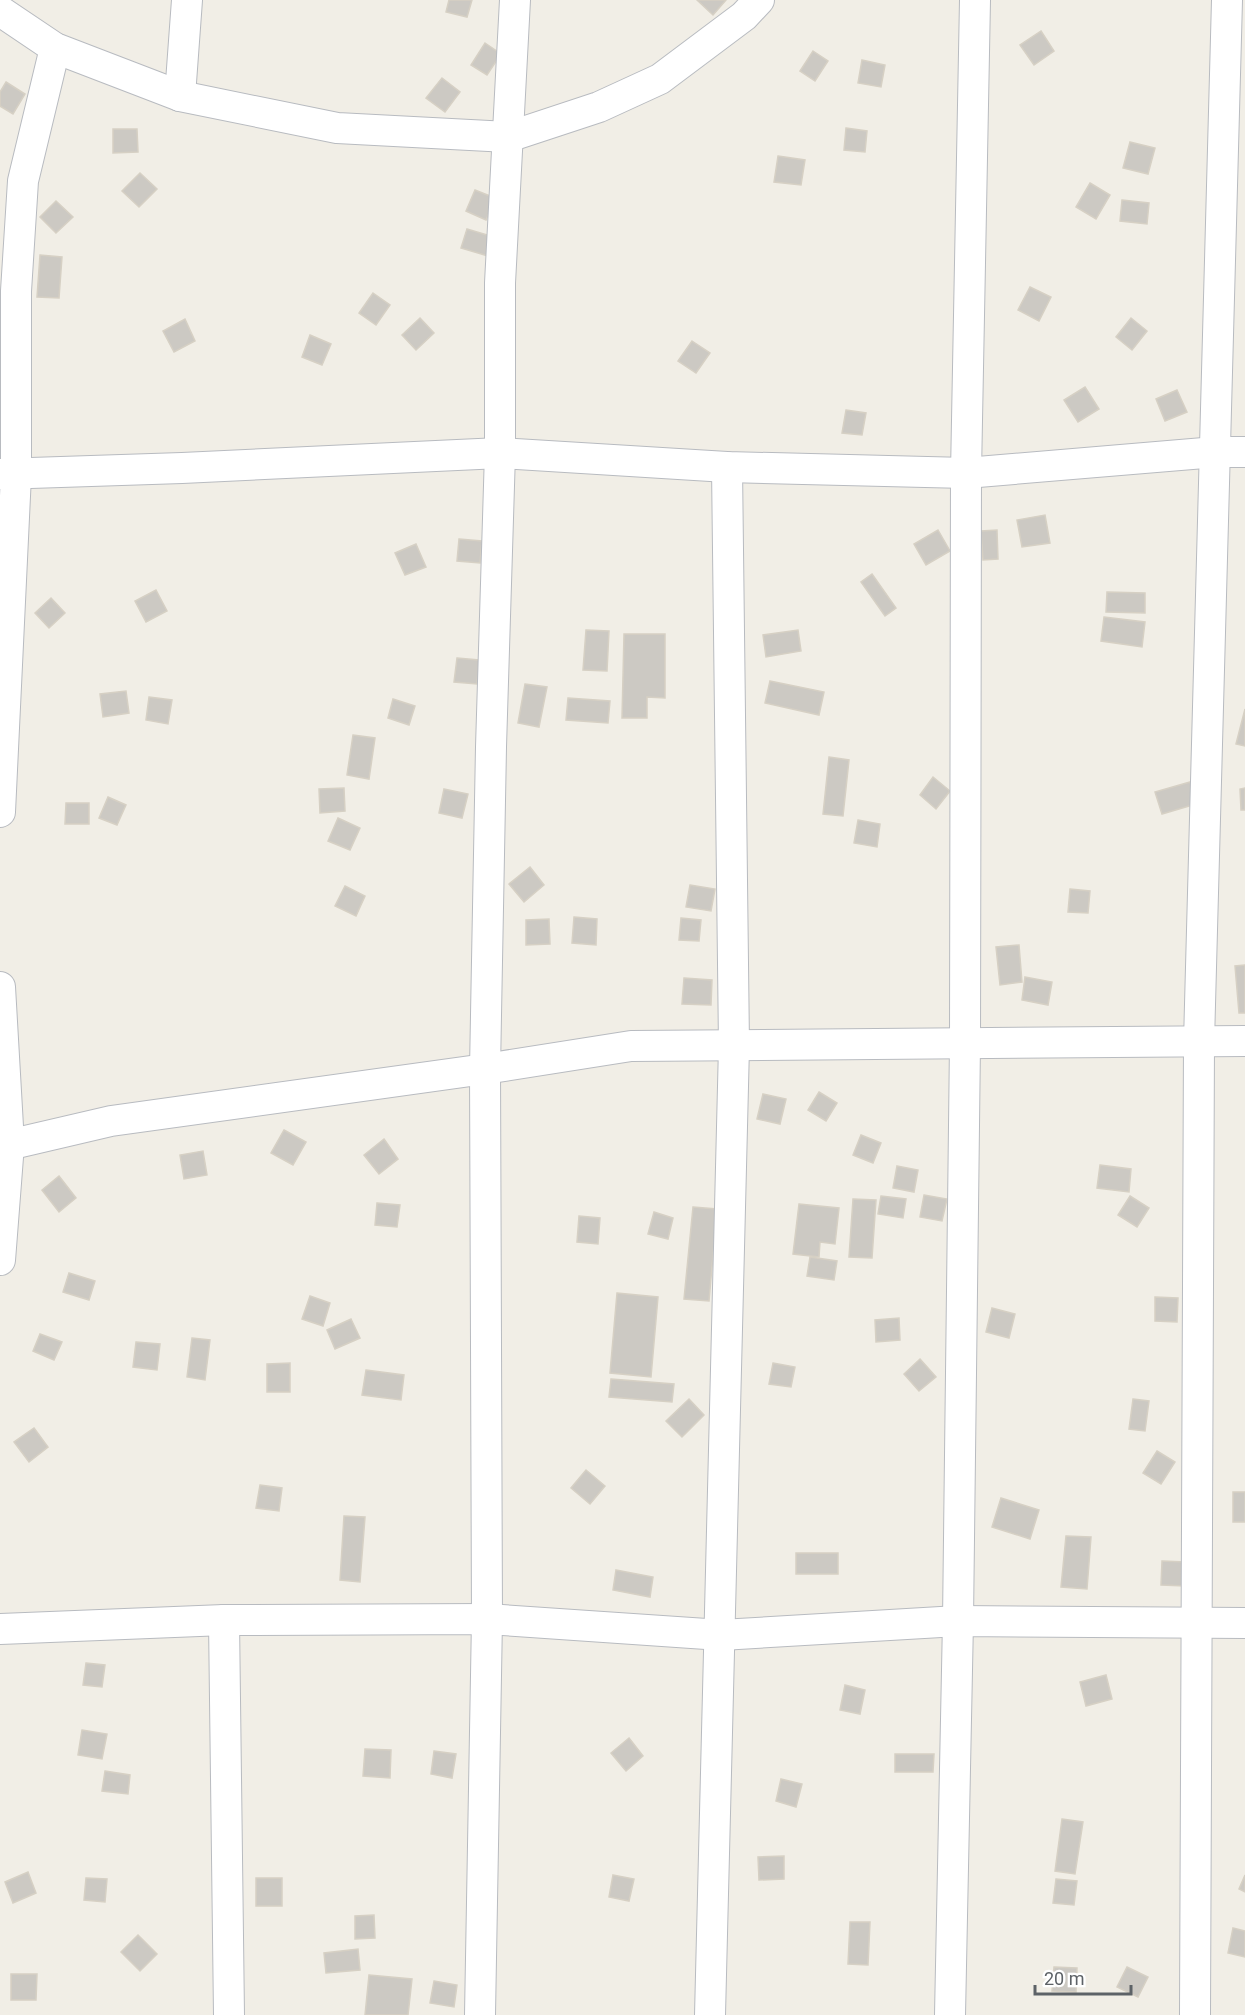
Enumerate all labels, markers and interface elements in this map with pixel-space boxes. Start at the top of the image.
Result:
scale bar [1035,1958,1131,1996]
text: 20 m [1044,1968,1084,1989]

